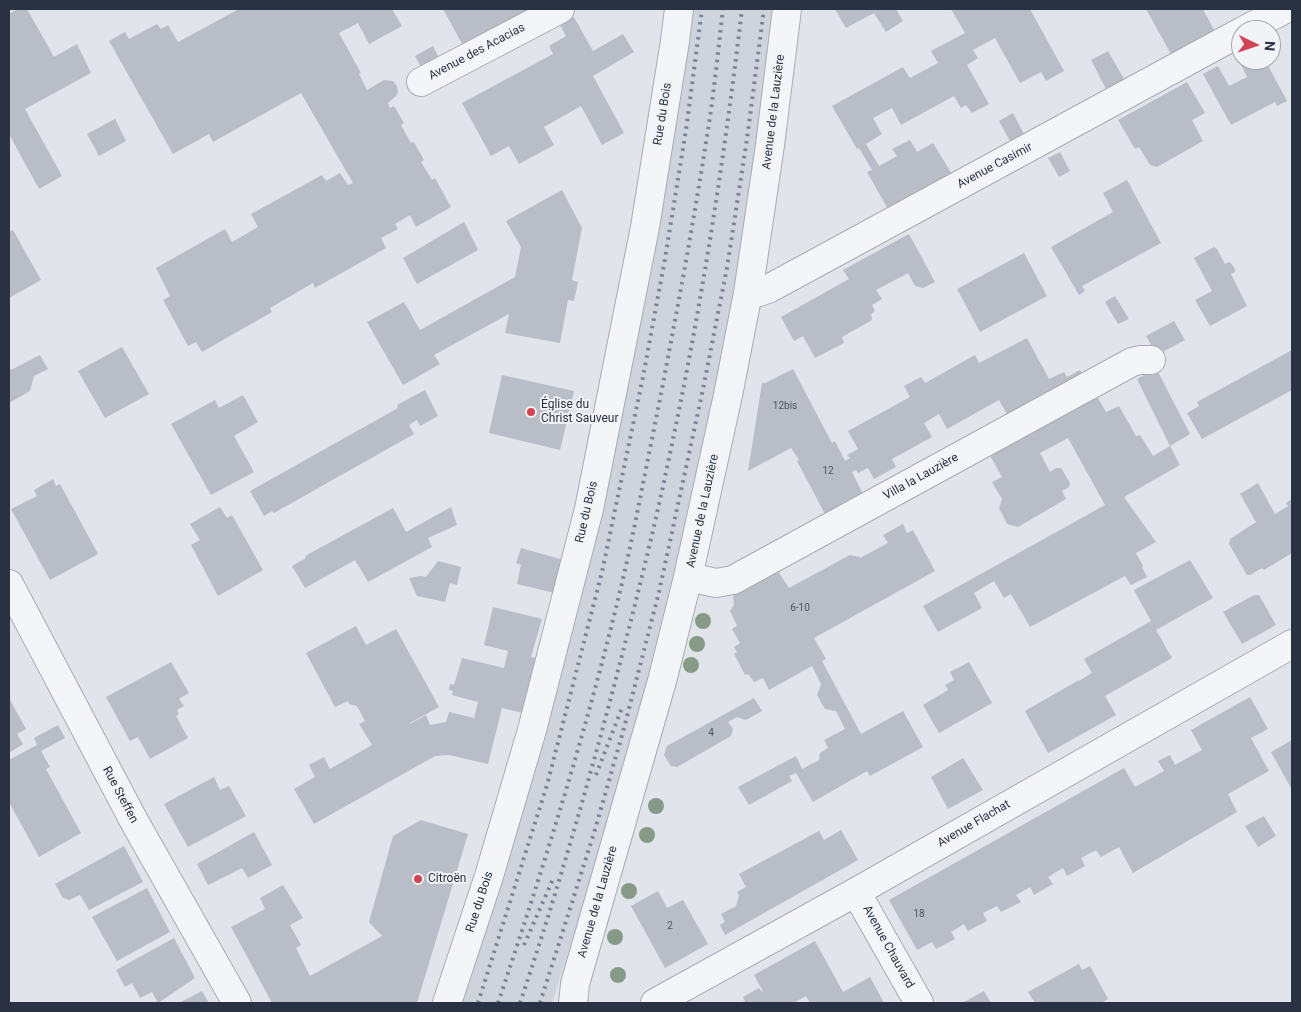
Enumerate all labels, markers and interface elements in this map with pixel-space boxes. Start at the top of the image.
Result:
north arrow [1231,20,1281,70]
street label: Avenue des Acacias [426,21,528,83]
text: N [1262,40,1278,51]
street label: Avenue de la Lauzière [760,54,788,170]
street label: Rue du Bois [651,82,675,146]
street label: Avenue Casimir [955,140,1035,192]
place label: Église du Christ Sauveur [541,398,619,426]
house number: 12bis [773,400,797,412]
marker: Église du Christ Sauveur [525,406,537,418]
street label: Villa la Lauzière [881,450,961,504]
street label: Avenue de la Lauzière [684,453,722,569]
house number: 12 [822,465,834,477]
street label: Rue du Bois [573,480,601,544]
house number: 6-10 [790,602,810,614]
house number: 4 [708,727,714,739]
street label: Rue Steffen [99,764,141,826]
street label: Avenue Flachat [935,797,1013,851]
street label: Avenue de la Lauzière [575,844,621,960]
street label: Rue du Bois [463,870,497,934]
place label: Citroën [428,872,466,886]
marker: Citroën [412,873,424,885]
street label: Avenue Chauvard [859,903,917,991]
house number: 18 [913,908,925,920]
house number: 2 [667,920,673,932]

